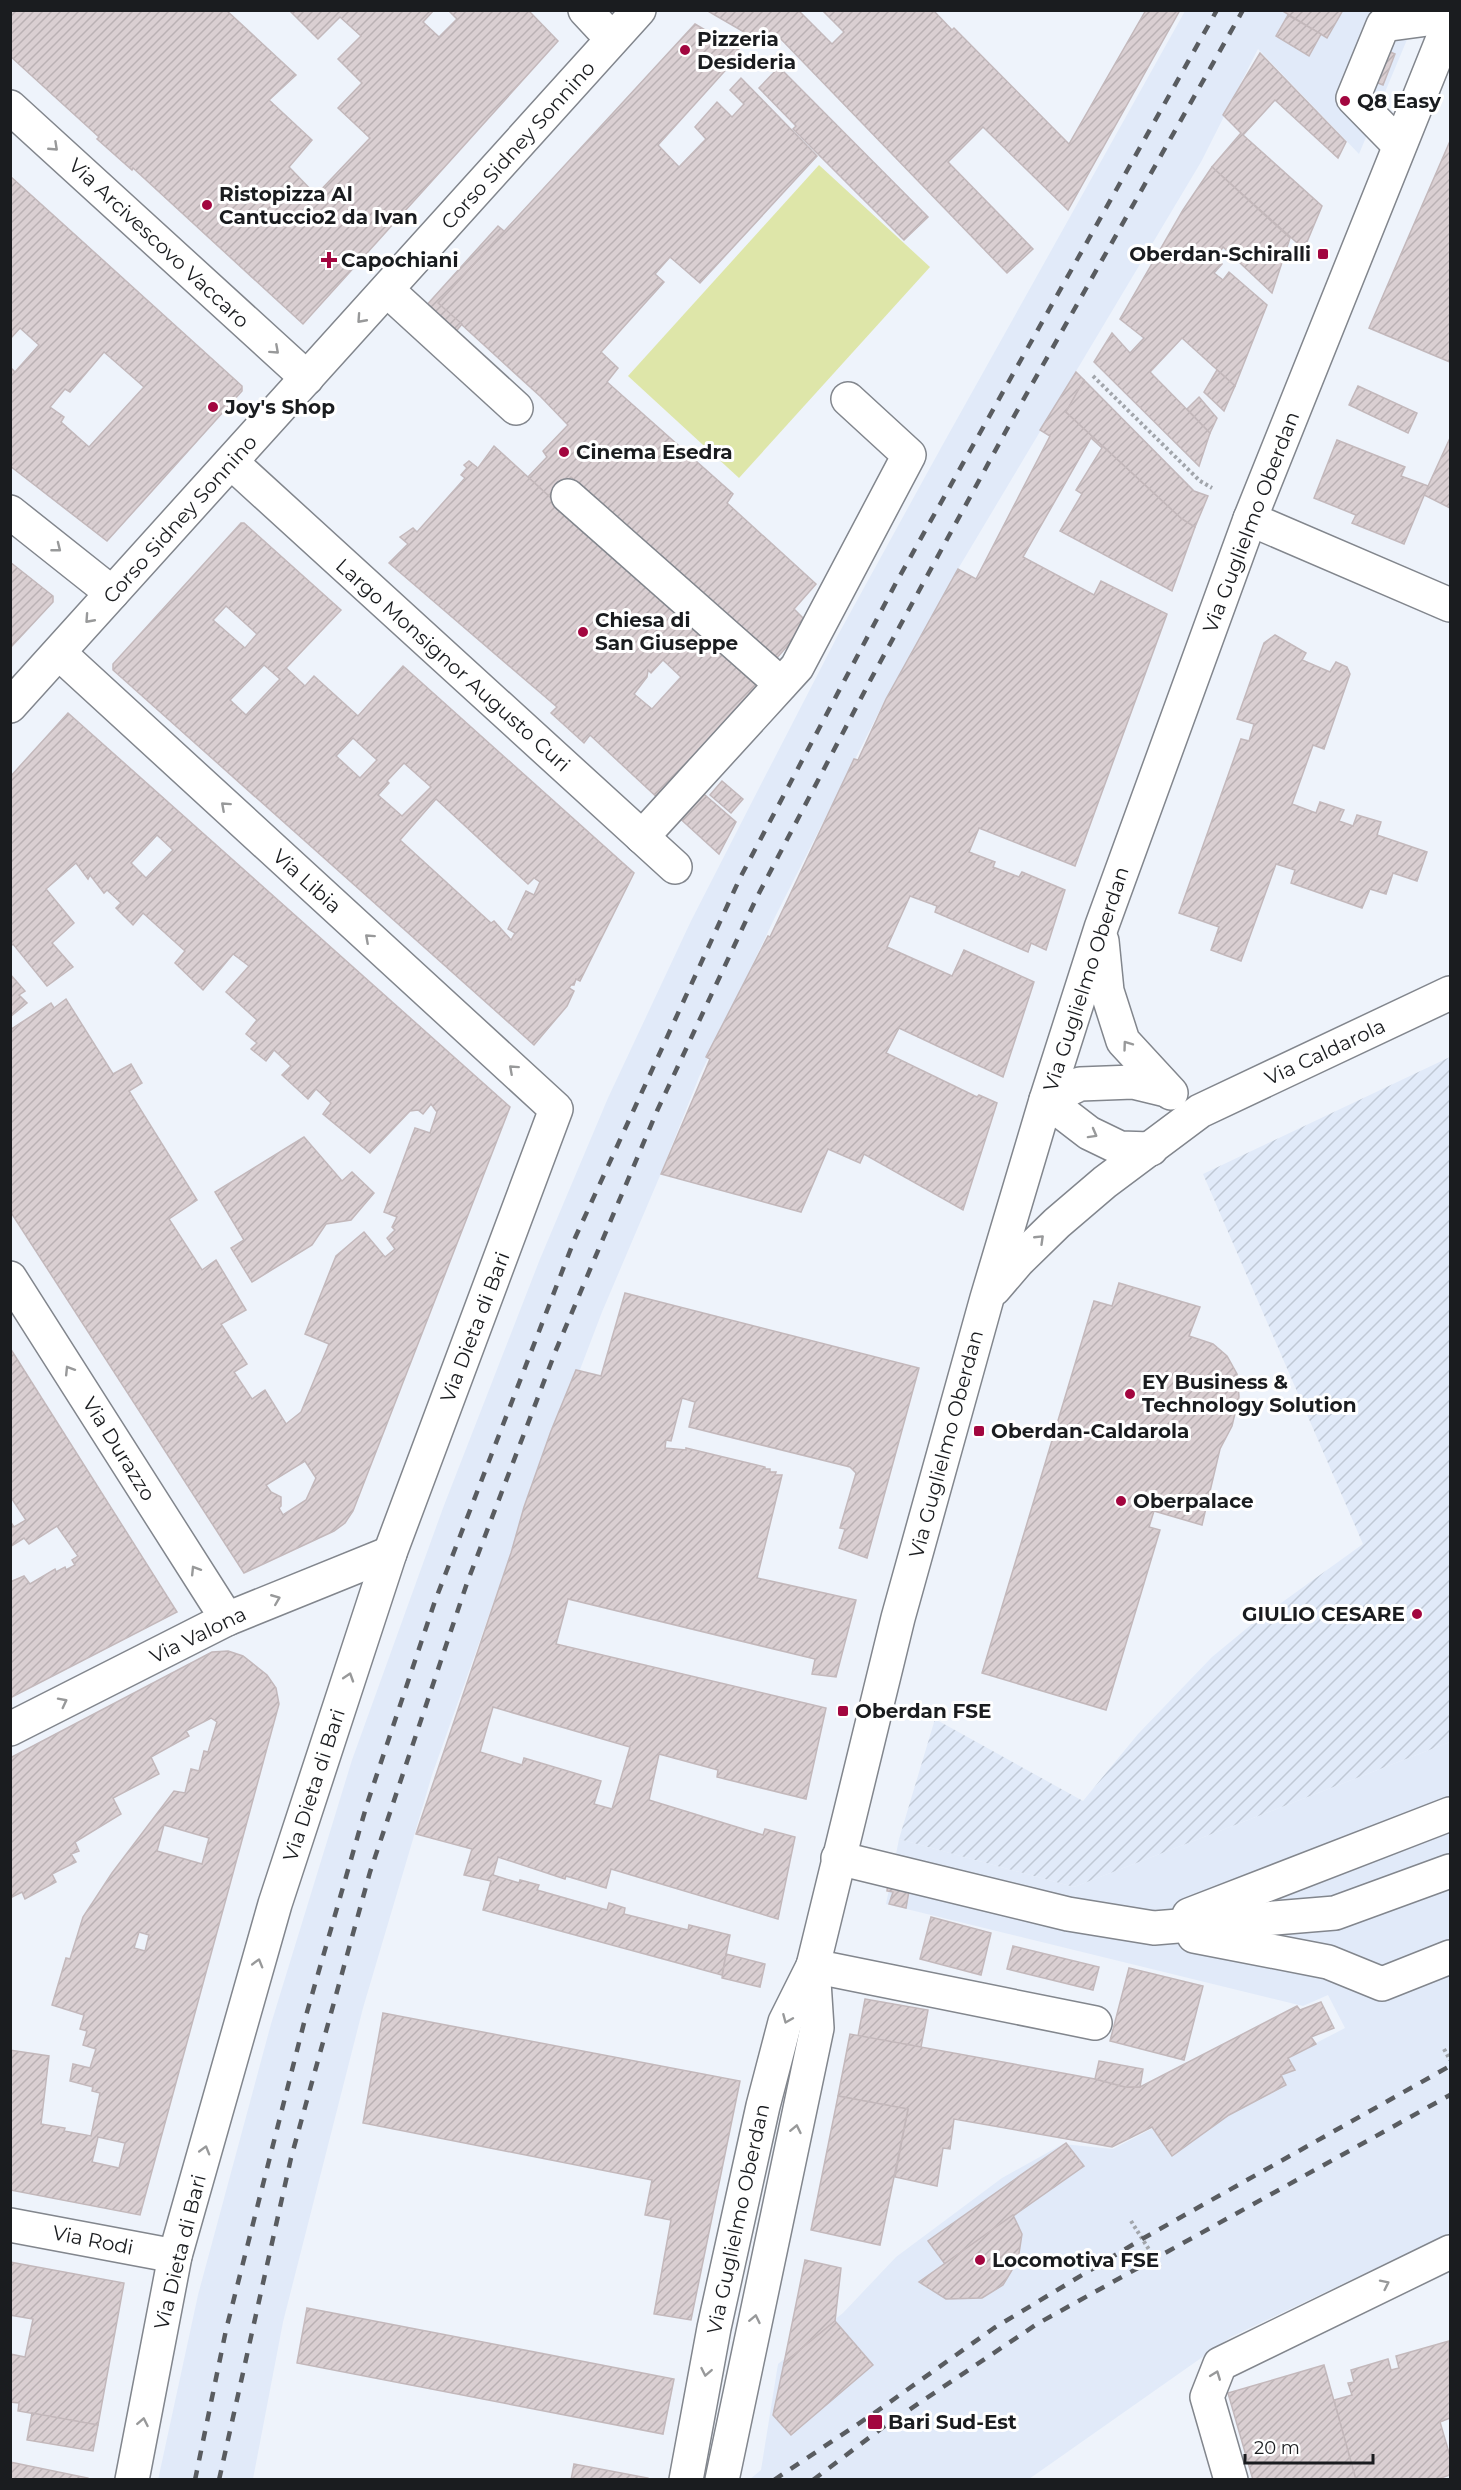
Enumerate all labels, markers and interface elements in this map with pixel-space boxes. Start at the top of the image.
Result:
place label: Pizzeria Desideria [697,27,796,74]
marker: Pizzeria Desideria [678,43,692,57]
street label: Corso Sidney Sonnino [436,56,600,234]
place label: Q8 Easy [1357,89,1442,113]
marker: Q8 Easy [1338,94,1352,108]
one-way arrow [47,140,57,151]
street label: Via Arcivescovo Vaccaro [64,153,254,333]
place label: Ristopizza Al Cantuccio2 da Ivan [219,182,418,229]
marker: Ristopizza Al Cantuccio2 da Ivan [200,198,214,212]
place label: Oberdan-Schiralli [1129,242,1311,266]
marker: Oberdan-Schiralli [1316,247,1330,261]
place label: Capochiani [341,248,458,272]
marker: Capochiani [322,253,336,267]
one-way arrow [357,312,368,323]
one-way arrow [268,343,279,354]
place label: Joy's Shop [224,395,335,419]
marker: Joy's Shop [206,400,220,414]
street label: Via Guglielmo Oberdan [1198,408,1304,636]
street label: Corso Sidney Sonnino [98,430,262,608]
place label: Cinema Esedra [576,440,733,464]
marker: Cinema Esedra [557,445,571,459]
one-way arrow [50,540,61,551]
street label: Largo Monsignor Augusto Curi [331,553,575,777]
place label: Chiesa di San Giuseppe [595,608,738,655]
one-way arrow [85,612,96,623]
marker: Chiesa di San Giuseppe [576,625,590,639]
one-way arrow [222,802,232,813]
street label: Via Libia [268,844,346,918]
street label: Via Guglielmo Oberdan [1038,864,1134,1094]
one-way arrow [366,934,376,945]
street label: Via Caldarola [1261,1014,1389,1090]
one-way arrow [1123,1040,1134,1051]
one-way arrow [510,1065,520,1076]
one-way arrow [1087,1127,1098,1138]
one-way arrow [1032,1236,1043,1247]
street label: Via Dieta di Bari [435,1248,515,1406]
street label: Via Guglielmo Oberdan [904,1327,988,1561]
one-way arrow [64,1366,76,1376]
place label: EY Business & Technology Solution [1142,1370,1356,1417]
marker: EY Business & Technology Solution [1123,1387,1137,1401]
street label: Via Durazzo [78,1393,160,1505]
place label: Oberdan-Caldarola [991,1419,1189,1443]
marker: Oberdan-Caldarola [972,1424,986,1438]
place label: Oberpalace [1133,1489,1254,1513]
marker: Oberpalace [1114,1494,1128,1508]
one-way arrow [191,1566,203,1576]
one-way arrow [270,1594,281,1607]
street label: Via Valona [146,1601,250,1669]
place label: GIULIO CESARE [1242,1602,1405,1626]
marker: GIULIO CESARE [1410,1607,1424,1621]
one-way arrow [342,1672,355,1683]
one-way arrow [56,1698,67,1710]
place label: Oberdan FSE [855,1699,991,1723]
marker: Oberdan FSE [836,1704,850,1718]
street label: Via Dieta di Bari [278,1706,350,1864]
one-way arrow [251,1958,263,1969]
one-way arrow [782,2012,794,2023]
street label: Via Guglielmo Oberdan [702,2102,774,2336]
one-way arrow [789,2124,802,2134]
one-way arrow [198,2145,210,2156]
street label: Via Dieta di Bari [149,2172,211,2332]
street label: Via Rodi [50,2220,136,2260]
place label: Locomotiva FSE [992,2248,1159,2272]
marker: Locomotiva FSE [973,2253,987,2267]
one-way arrow [1378,2280,1389,2292]
one-way arrow [748,2315,761,2325]
one-way arrow [700,2367,713,2377]
one-way arrow [1208,2370,1221,2381]
place label: Bari Sud-Est [888,2410,1017,2434]
marker: Bari Sud-Est [866,2413,884,2431]
one-way arrow [136,2417,149,2427]
scale bar [1245,2427,1372,2465]
text: 20 m [1254,2437,1300,2459]

